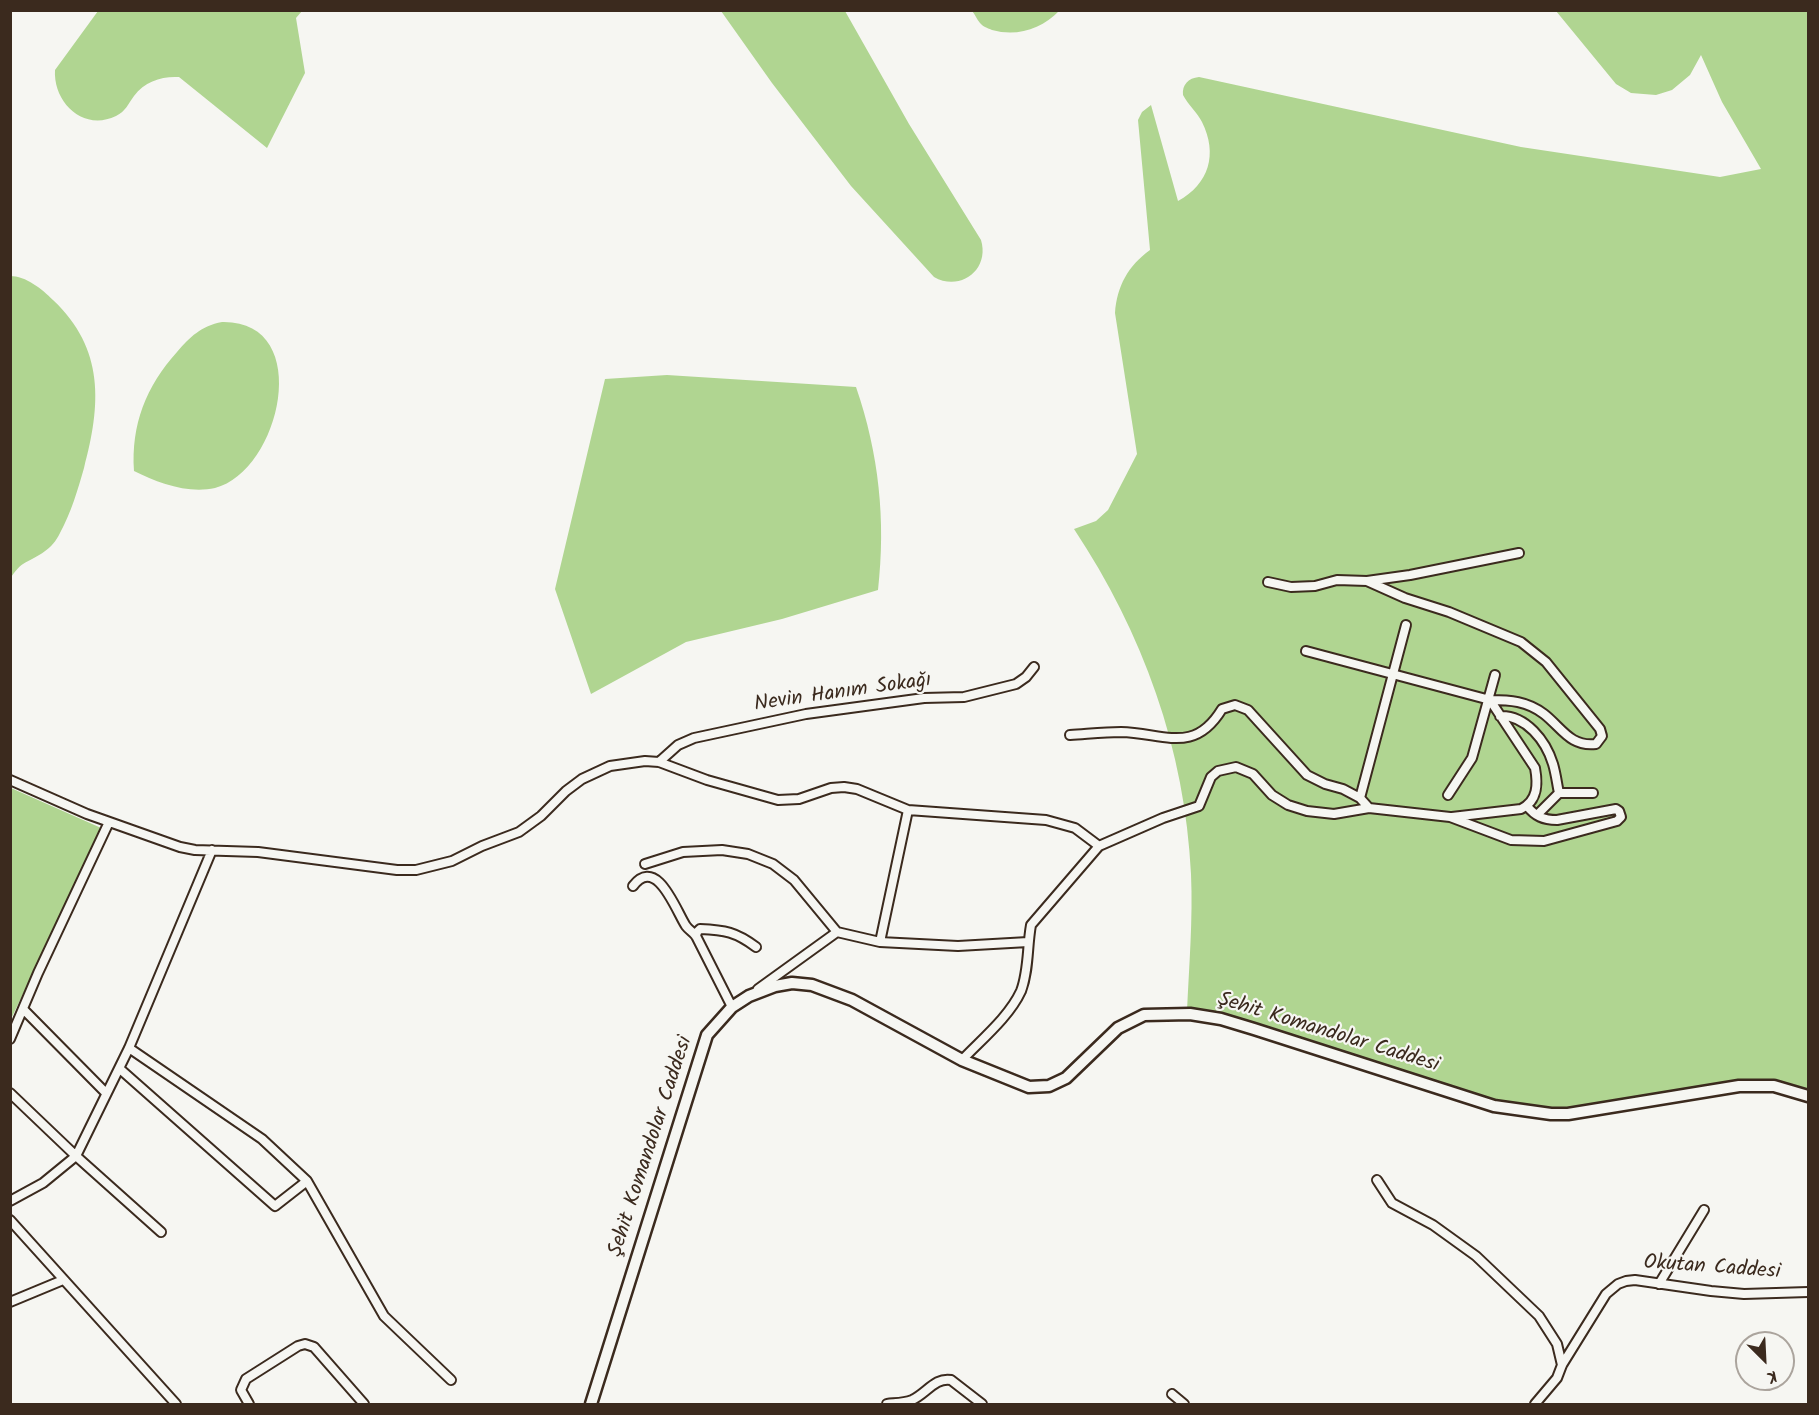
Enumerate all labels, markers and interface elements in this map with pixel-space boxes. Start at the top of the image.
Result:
street label: Nevin Hanım Sokağı [753,669,933,719]
street label: Şehit Komandolar Caddesi [1214,988,1442,1080]
street label: Şehit Komandolar Caddesi [604,1034,700,1260]
street label: Okutan Caddesi [1643,1252,1781,1286]
north arrow [1735,1331,1795,1391]
text: K [1762,1363,1781,1389]

